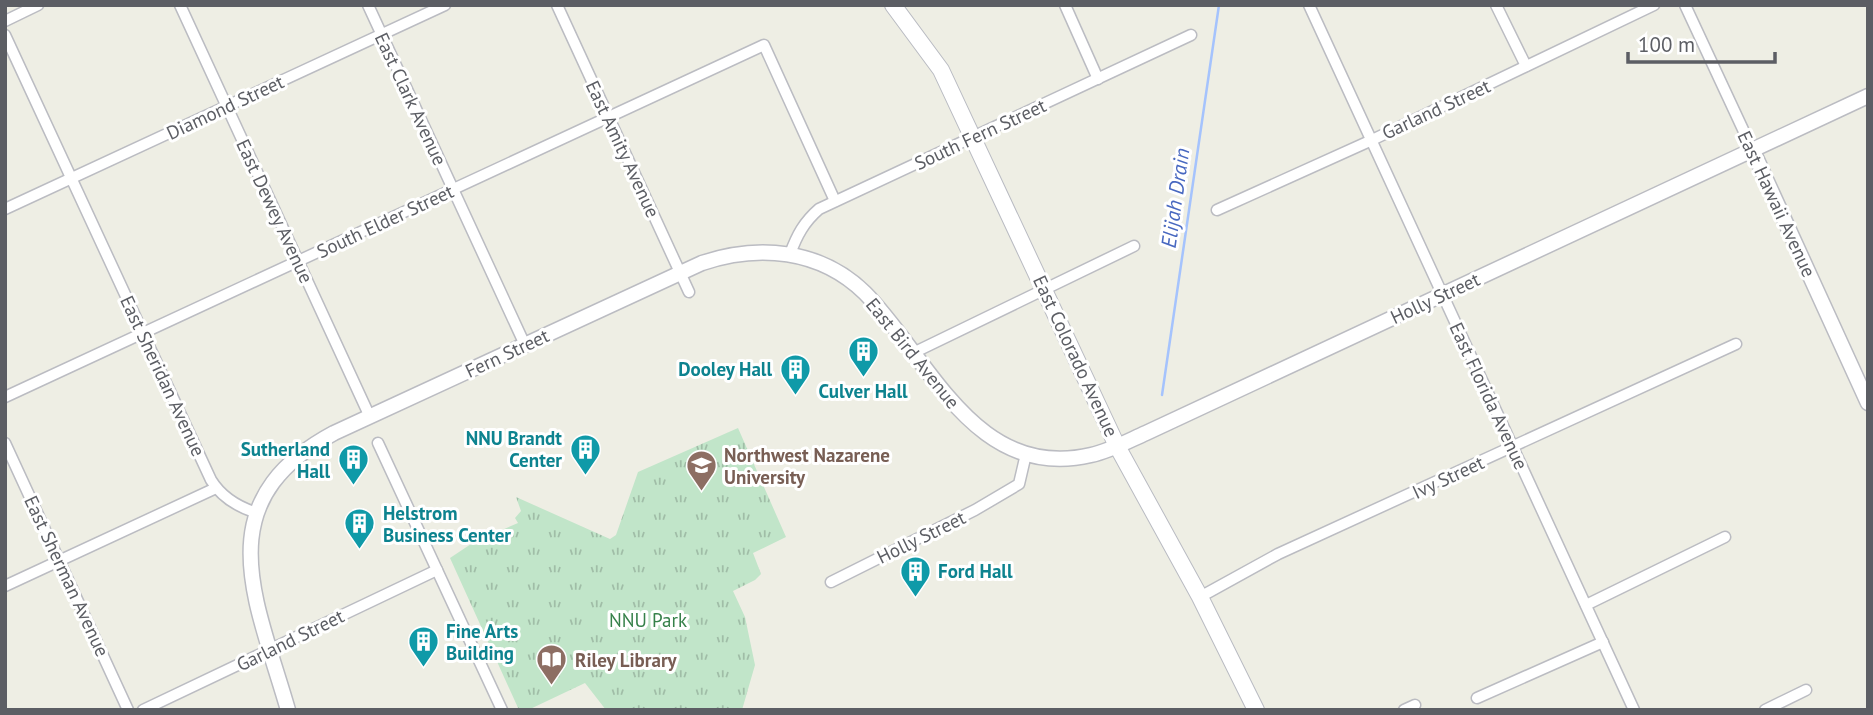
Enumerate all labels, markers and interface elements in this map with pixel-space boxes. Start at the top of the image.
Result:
scale bar [1628,21,1775,65]
street label: East Clark Avenue [370,29,452,169]
text: 100 m [1638,31,1695,58]
street label: Diamond Street [162,69,288,145]
street label: Garland Street [1378,73,1494,145]
street label: East Amity Avenue [581,77,665,221]
street label: South Fern Street [910,93,1050,175]
street label: East Hawaii Avenue [1733,127,1821,281]
street label: East Dewey Avenue [231,135,319,287]
water label: Elijah Drain [1155,146,1195,250]
street label: South Elder Street [313,179,458,263]
street label: Holly Street [1387,267,1484,329]
street label: East Colorado Avenue [1028,271,1124,441]
street label: East Sheridan Avenue [115,292,211,460]
street label: East Bird Avenue [861,293,965,413]
street label: East Florida Avenue [1444,319,1534,473]
street label: Fern Street [461,323,553,383]
building icon: Culver Hall [846,335,880,379]
building icon: Dooley Hall [778,352,812,396]
place label: Dooley Hall [678,357,772,381]
place label: Culver Hall [818,379,908,403]
place label: NNU Brandt Center [466,426,562,472]
building icon: NNU Brandt Center [568,432,602,476]
place label: Sutherland Hall [241,437,330,483]
building icon: Sutherland Hall [336,443,370,487]
place label: Northwest Nazarene University [724,443,890,489]
school or university icon: Northwest Nazarene University [684,449,718,493]
street label: Ivy Street [1408,450,1488,504]
street label: East Sherman Avenue [19,492,115,660]
place label: Helstrom Business Center [383,501,511,547]
street label: Holly Street [873,505,970,569]
building icon: Helstrom Business Center [343,507,377,551]
building icon: Ford Hall [898,554,932,598]
place label: Ford Hall [938,559,1013,583]
street label: Garland Street [232,603,348,676]
park label: NNU Park [609,608,687,632]
place label: Fine Arts Building [446,619,518,665]
building icon: Fine Arts Building [406,625,440,669]
library icon: Riley Library [535,643,569,687]
place label: Riley Library [575,648,678,672]

